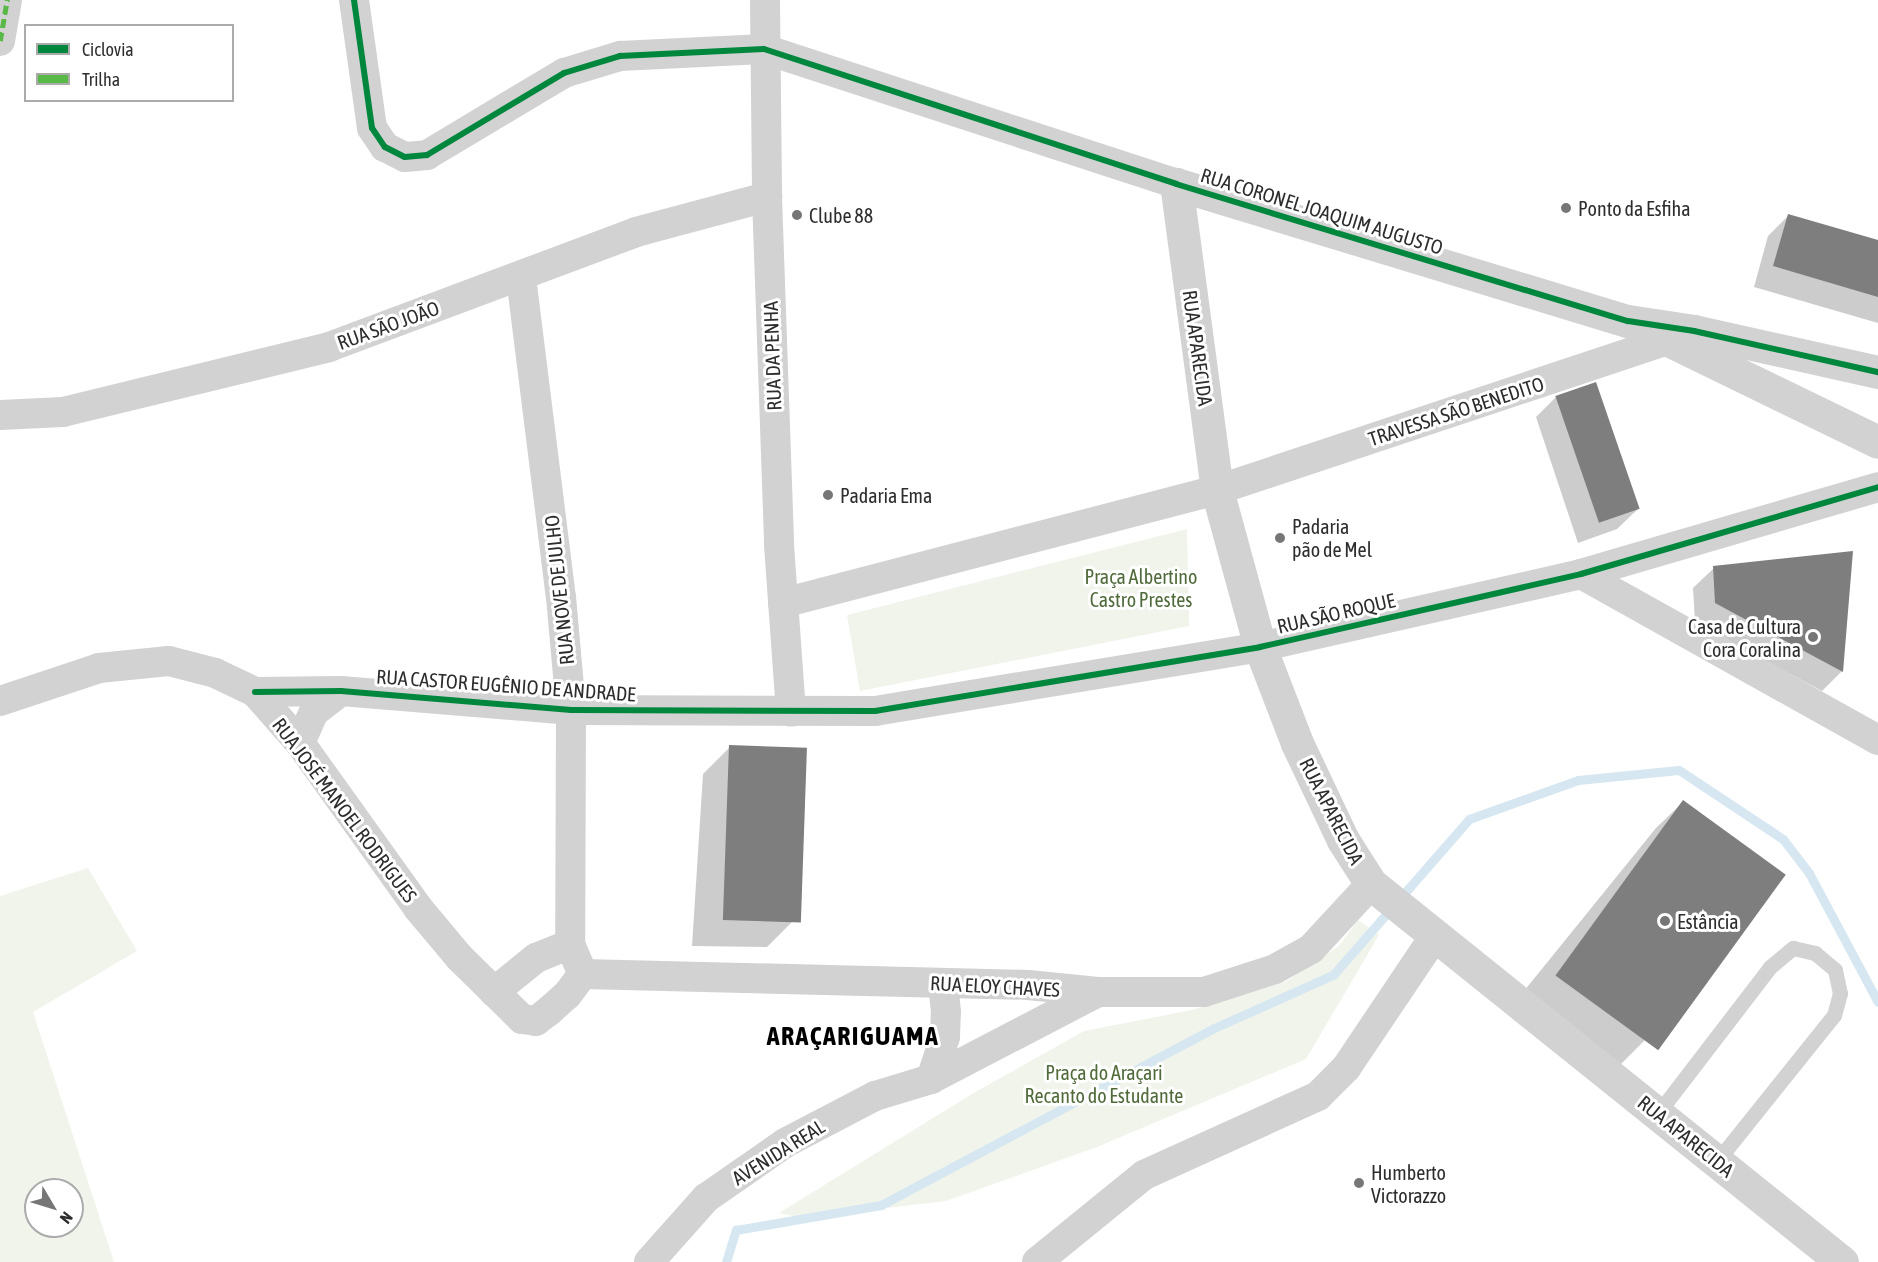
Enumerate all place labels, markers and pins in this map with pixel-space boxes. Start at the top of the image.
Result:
place label: Ponto da Esfiha [1578,196,1691,220]
marker: Ponto da Esfiha [1559,201,1573,215]
place label: Clube 88 [809,203,873,227]
marker: Clube 88 [790,208,804,222]
place label: Padaria Ema [840,483,932,507]
marker: Padaria Ema [821,488,835,502]
place label: Padaria pão de Mel [1292,514,1372,561]
marker: Padaria pão de Mel [1273,531,1287,545]
place label: Casa de Cultura Cora Coralina [1688,614,1801,661]
marker: Casa de Cultura Cora Coralina [1806,630,1820,644]
place label: Estância [1677,909,1739,933]
marker: Estância [1658,914,1672,928]
place label: Humberto Victorazzo [1371,1160,1446,1207]
marker: Humberto Victorazzo [1352,1176,1366,1190]

